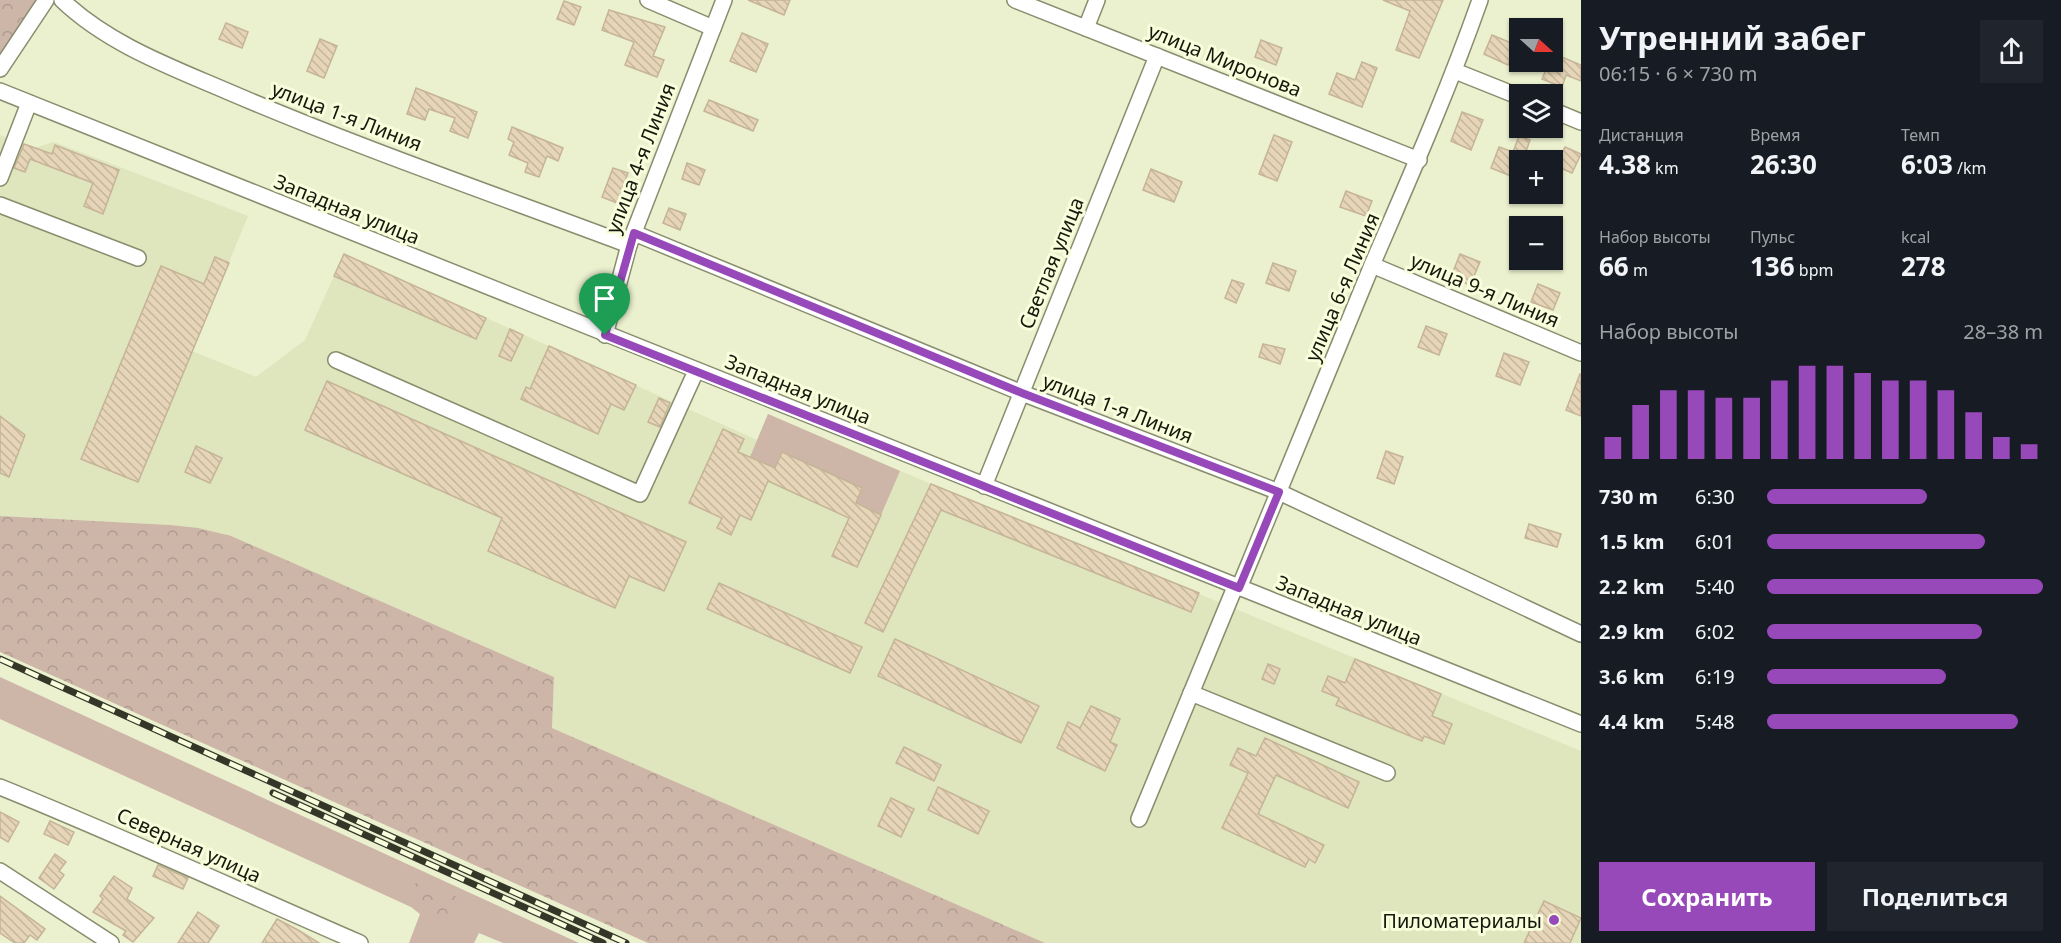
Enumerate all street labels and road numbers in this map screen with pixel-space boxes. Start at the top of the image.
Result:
street label: улица Миронова [1144,17,1306,103]
street label: улица 1-я Линия [268,75,426,157]
street label: улица 4-я Линия [599,79,681,237]
street label: Западная улица [270,167,424,251]
street label: Светлая улица [1012,193,1090,333]
street label: улица 6-я Линия [1298,208,1386,366]
street label: улица 9-я Линия [1406,246,1564,334]
street label: Западная улица [721,347,875,431]
street label: улица 1-я Линия [1039,367,1197,449]
street label: Западная улица [1272,568,1426,652]
street label: Северная улица [113,801,265,889]

